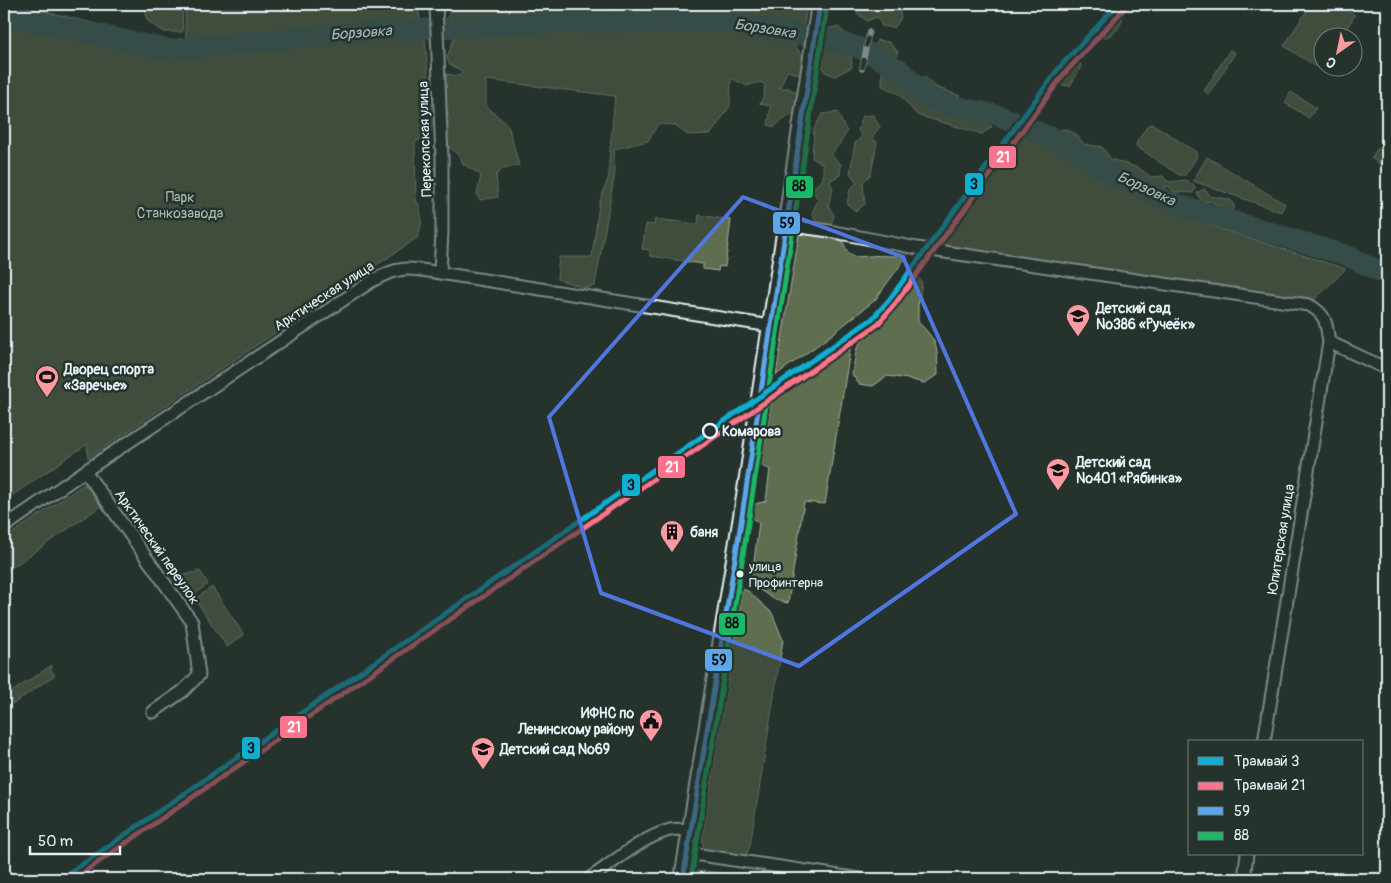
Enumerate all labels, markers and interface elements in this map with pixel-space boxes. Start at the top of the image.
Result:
water label: Борзовка [733,15,798,43]
water label: Борзовка [330,21,393,45]
north arrow [1314,28,1364,78]
text: С [1323,53,1339,72]
street label: Перекопская улица [414,81,436,197]
line badge: 21 [988,145,1017,169]
text: 21 [996,149,1010,166]
water label: Борзовка [1114,167,1179,211]
line badge: 3 [964,172,984,196]
line badge: 88 [785,175,814,199]
text: 3 [970,176,978,193]
text: 88 [792,178,806,195]
park label: Парк Станкозавода [137,189,223,222]
line badge: 59 [772,211,801,235]
text: 59 [780,215,794,232]
street label: Арктическая улица [271,257,377,335]
place label: Детский сад №386 «Ручеёк» [1095,300,1196,333]
school or university icon: Детский сад №386 «Ручеёк» [1065,303,1091,337]
place label: Дворец спорта «Заречье» [63,361,155,394]
sports icon: Дворец спорта «Заречье» [34,364,60,398]
marker: Комарова [702,423,718,439]
place label: Комарова [722,423,781,440]
place label: Детский сад №401 «Рябинка» [1075,454,1183,487]
line badge: 21 [657,455,686,479]
school or university icon: Детский сад №401 «Рябинка» [1045,457,1071,491]
text: 21 [665,459,679,476]
line badge: 3 [621,473,641,497]
text: 3 [627,477,635,494]
street label: Юпитерская улица [1264,483,1298,595]
street label: Арктический переулок [111,486,203,608]
building icon: баня [659,519,685,553]
place label: баня [690,524,719,541]
place label: улица Профинтерна [748,559,823,591]
marker: улица Профинтерна [735,569,745,579]
line badge: 88 [718,612,746,636]
text: 88 [725,615,739,632]
line badge: 59 [704,648,733,672]
text: 59 [712,652,726,669]
place label: ИФНС по Ленинскому району [517,705,634,738]
public building icon: ИФНС по Ленинскому району [638,708,664,742]
line badge: 21 [279,715,308,739]
text: 21 [287,719,301,736]
line badge: 3 [241,736,261,760]
school or university icon: Детский сад №69 [470,736,496,770]
text: 3 [247,740,255,757]
legend [1188,740,1364,856]
place label: Детский сад №69 [499,741,610,758]
text: Трамвай 3 [1234,752,1299,771]
text: Трамвай 21 [1234,776,1305,795]
text: 59 [1234,802,1250,821]
scale bar [30,823,120,855]
text: 88 [1234,826,1250,845]
text: 50 m [38,832,73,851]

